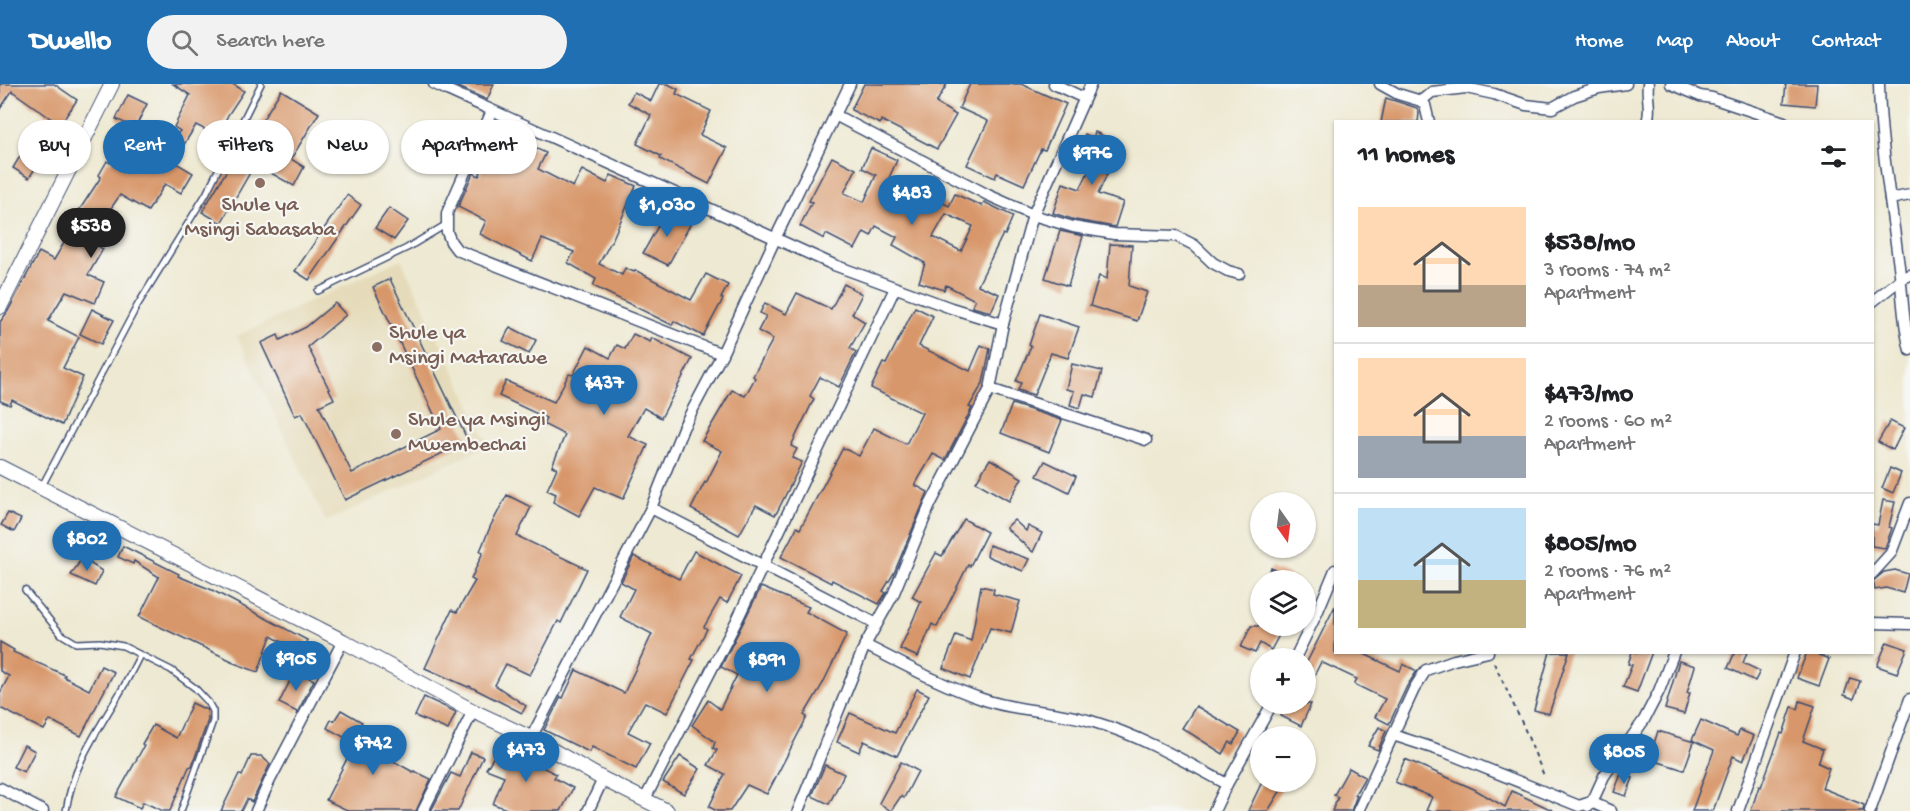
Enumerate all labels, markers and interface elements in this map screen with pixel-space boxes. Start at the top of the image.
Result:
search box [147,15,567,69]
text: Dwello [30,26,111,59]
icon: search [168,26,201,59]
text: Search here [216,29,325,55]
text: Home [1575,30,1623,55]
text: Map [1656,30,1693,55]
text: About [1726,30,1779,55]
text: Contact [1812,30,1880,55]
chip: Buy [18,120,91,174]
chip: Rent [103,120,185,174]
chip: Filters [197,120,294,174]
chip: New [306,120,389,174]
chip: Apartment [401,120,537,174]
pin: $976 [1056,135,1128,186]
icon: filters [1817,140,1850,173]
text: 11 homes [1358,141,1454,172]
text: $976 [1072,143,1112,166]
pin: $483 [876,175,948,226]
marker: Shule ya Msingi Sabasaba [253,176,267,190]
text: $483 [892,183,932,206]
pin: $1,030 [618,187,716,238]
place label: Shule ya Msingi Sabasaba [184,193,337,244]
text: $1,030 [639,195,695,218]
pin: $538 [55,208,127,259]
text: $538 [71,216,111,239]
text: $538/mo [1544,229,1635,260]
icon: home [1406,231,1478,303]
text: 3 rooms · 74 m² [1544,260,1671,283]
text: Apartment [1544,283,1634,306]
place label: Shule ya Msingi Matarawe [389,321,548,372]
marker: Shule ya Msingi Matarawe [370,340,384,354]
pin: $437 [568,365,640,416]
text: $437 [584,373,624,396]
text: $473/mo [1544,380,1633,411]
icon: home [1406,382,1478,454]
place label: Shule ya Msingi Mwembechai [408,408,546,459]
text: 2 rooms · 60 m² [1544,411,1672,434]
marker: Shule ya Msingi Mwembechai [389,427,403,441]
text: Apartment [1544,434,1634,457]
north arrow [1250,492,1316,558]
map controls [1250,492,1316,792]
pin: $802 [51,521,123,572]
text: $802 [66,529,108,552]
text: $805/mo [1544,530,1637,561]
icon: home [1406,532,1478,604]
text: 2 rooms · 76 m² [1544,561,1671,584]
button: layers [1250,570,1316,636]
text: Apartment [1544,584,1634,607]
pin: $905 [260,641,332,692]
pin: $891 [731,642,803,693]
button: + [1250,648,1316,714]
text: $905 [276,649,316,672]
text: $891 [748,650,786,673]
pin: $742 [337,725,409,776]
button: − [1250,726,1316,792]
pin: $473 [490,732,562,783]
text: $742 [354,733,392,756]
pin: $805 [1588,734,1660,785]
text: $473 [506,740,546,763]
text: $805 [1603,742,1645,765]

